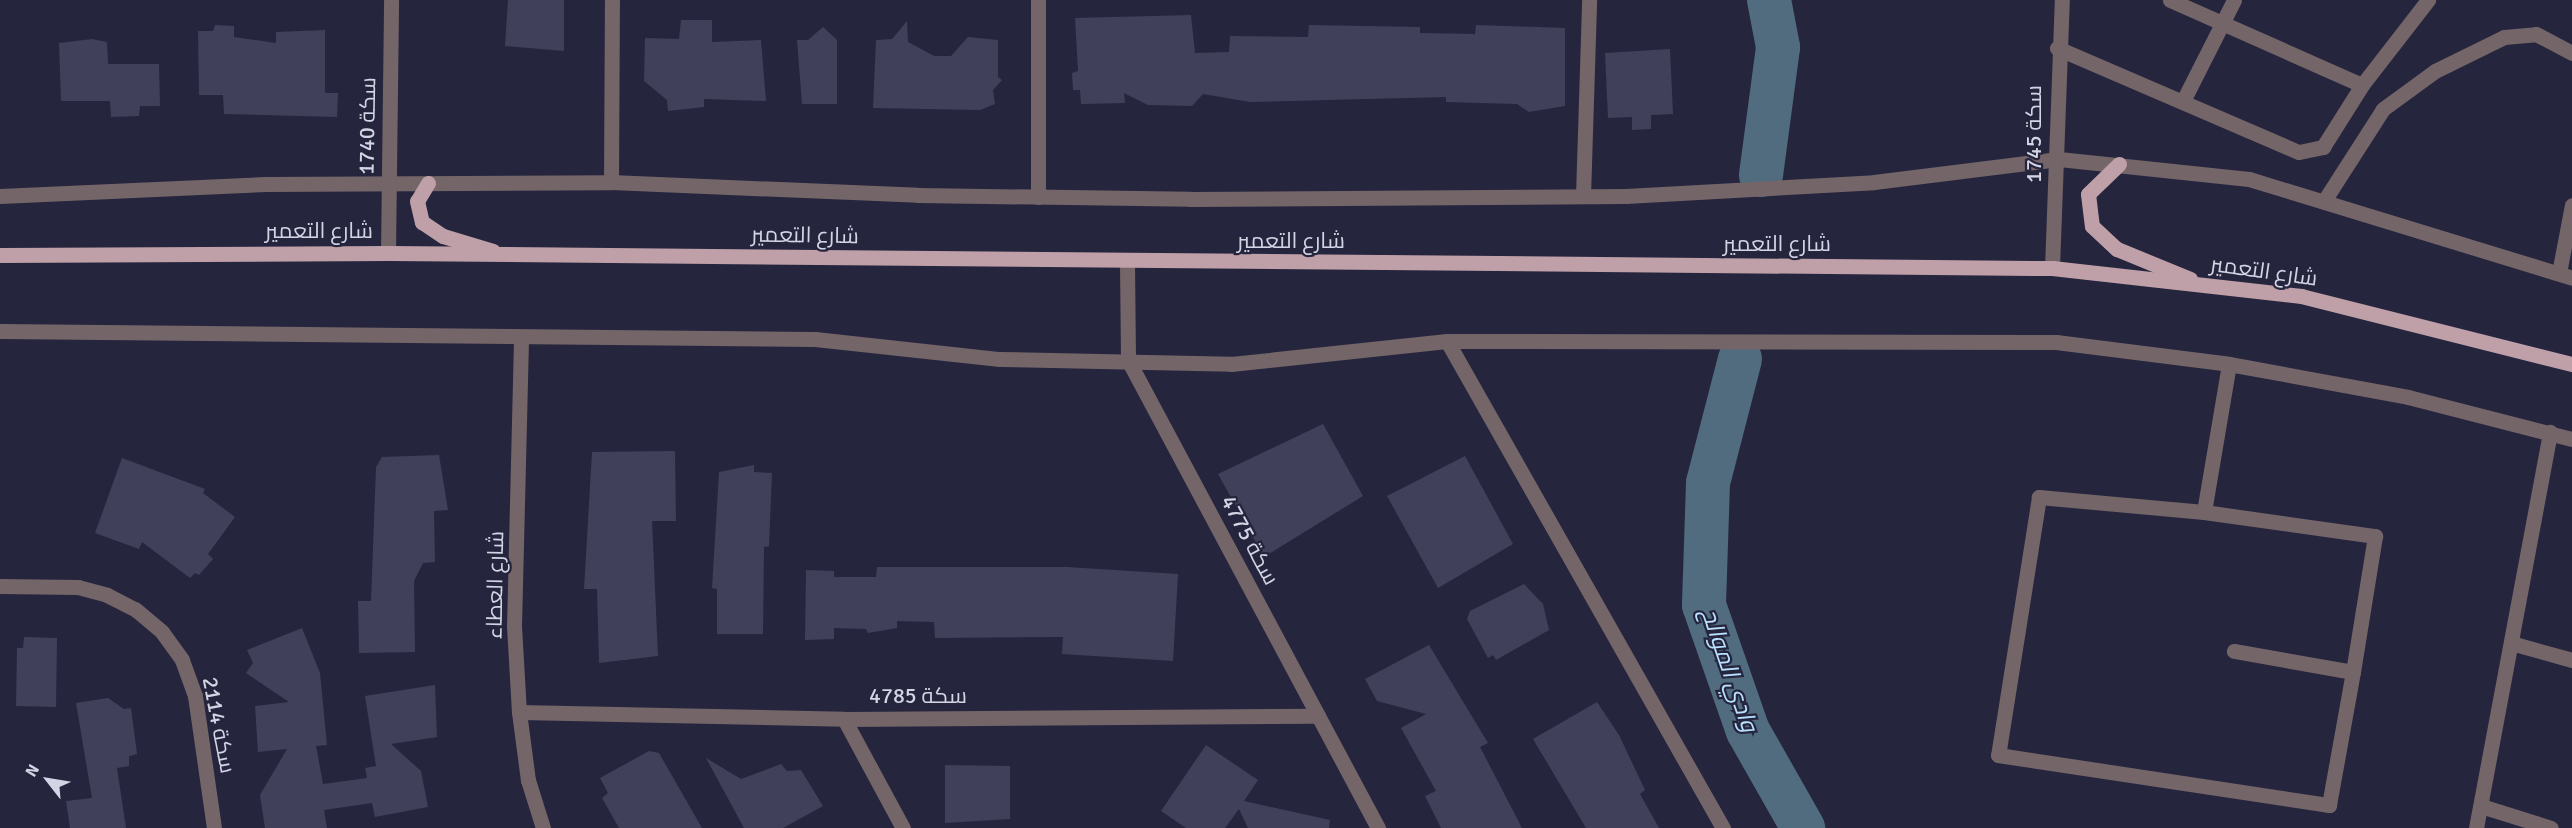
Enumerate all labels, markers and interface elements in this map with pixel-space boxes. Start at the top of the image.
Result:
street label: سكة 1740 [353,77,381,175]
street label: سكة 1745 [2021,85,2047,183]
street label: شارع التعمير [265,218,373,244]
street label: شارع التعمير [751,221,859,249]
street label: شارع التعمير [1237,228,1345,254]
street label: شارع التعمير [1723,231,1831,257]
street label: شارع التعمير [2209,250,2319,292]
street label: سكة 4775 [1215,491,1285,589]
street label: شارع العطاء [481,531,509,639]
water label: وادي الموالح [1694,604,1764,736]
street label: سكة 2114 [197,675,241,775]
street label: سكة 4785 [869,683,967,709]
north arrow [18,750,78,810]
text: N [21,761,44,781]

